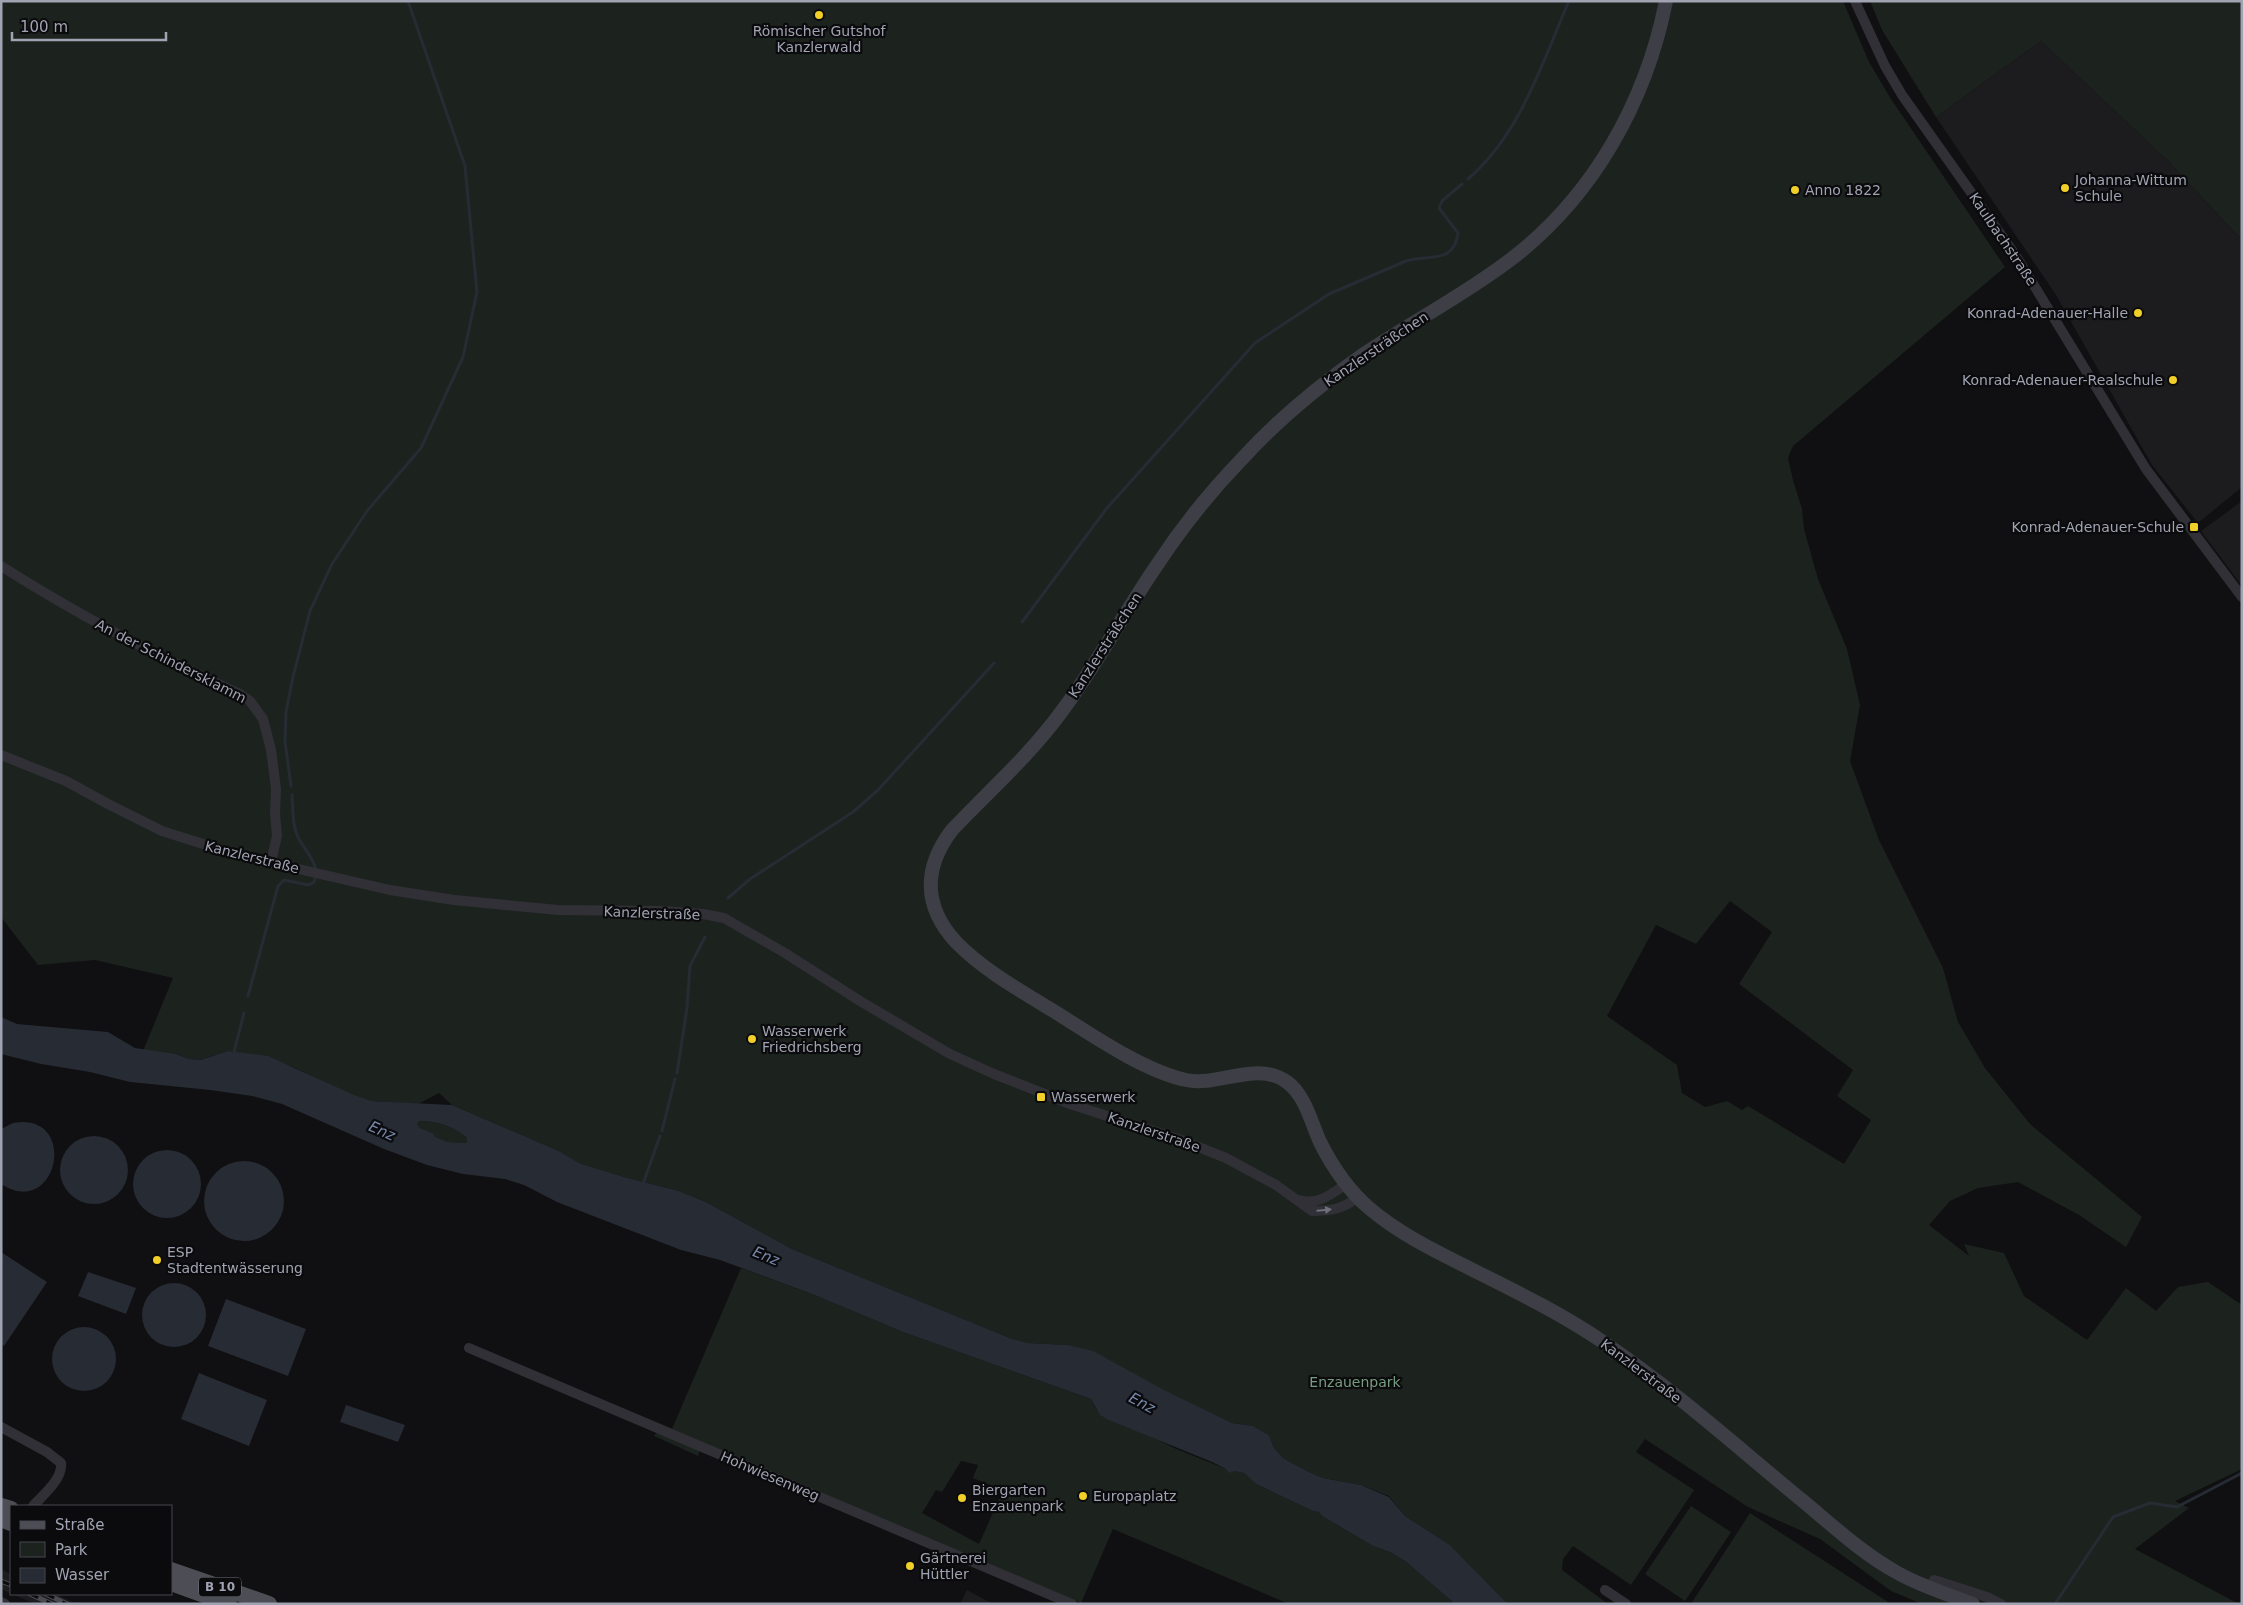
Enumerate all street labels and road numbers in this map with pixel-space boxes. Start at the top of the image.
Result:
street label: Kaulbachstraße [1966,189,2040,289]
street label: Kanzlersträßchen [1321,308,1431,390]
street label: Kanzlersträßchen [1065,589,1145,701]
street label: An der Schindersklamm [93,616,249,706]
street label: Kanzlerstraße [203,838,301,876]
street label: Kanzlerstraße [603,903,701,923]
street label: Kanzlerstraße [1106,1109,1202,1155]
street label: Kanzlerstraße [1598,1336,1684,1406]
street label: Hohwiesenweg [718,1448,822,1504]
road number: B 10 [199,1578,241,1596]

